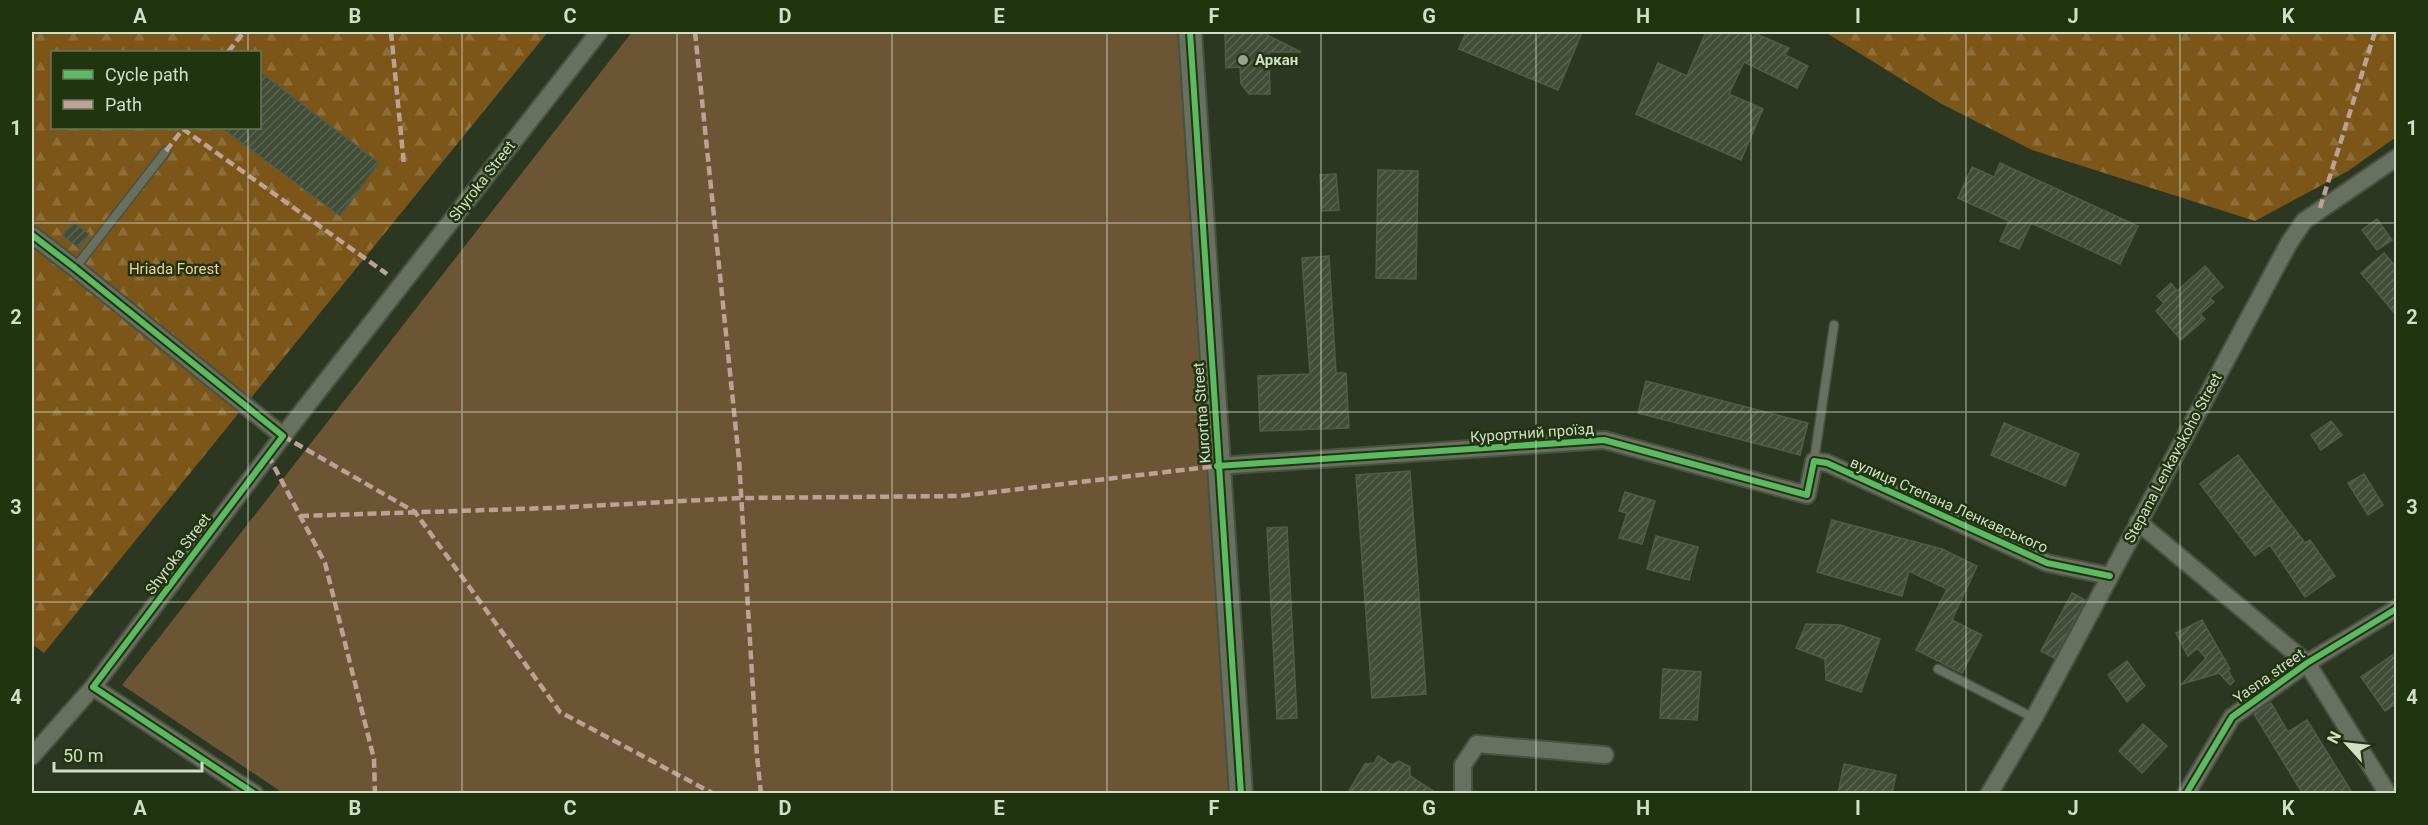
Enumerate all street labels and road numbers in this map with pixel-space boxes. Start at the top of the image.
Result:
street label: Shyroka Street [445,137,519,225]
street label: Kurortna Street [1189,362,1215,464]
street label: Stepana Lenkavskoho Street [2121,370,2226,546]
street label: Курортний проїзд [1469,420,1595,446]
street label: вулиця Степана Ленкавського [1847,453,2051,557]
street label: Shyroka Street [142,510,214,598]
street label: Yasna street [2230,645,2308,707]

